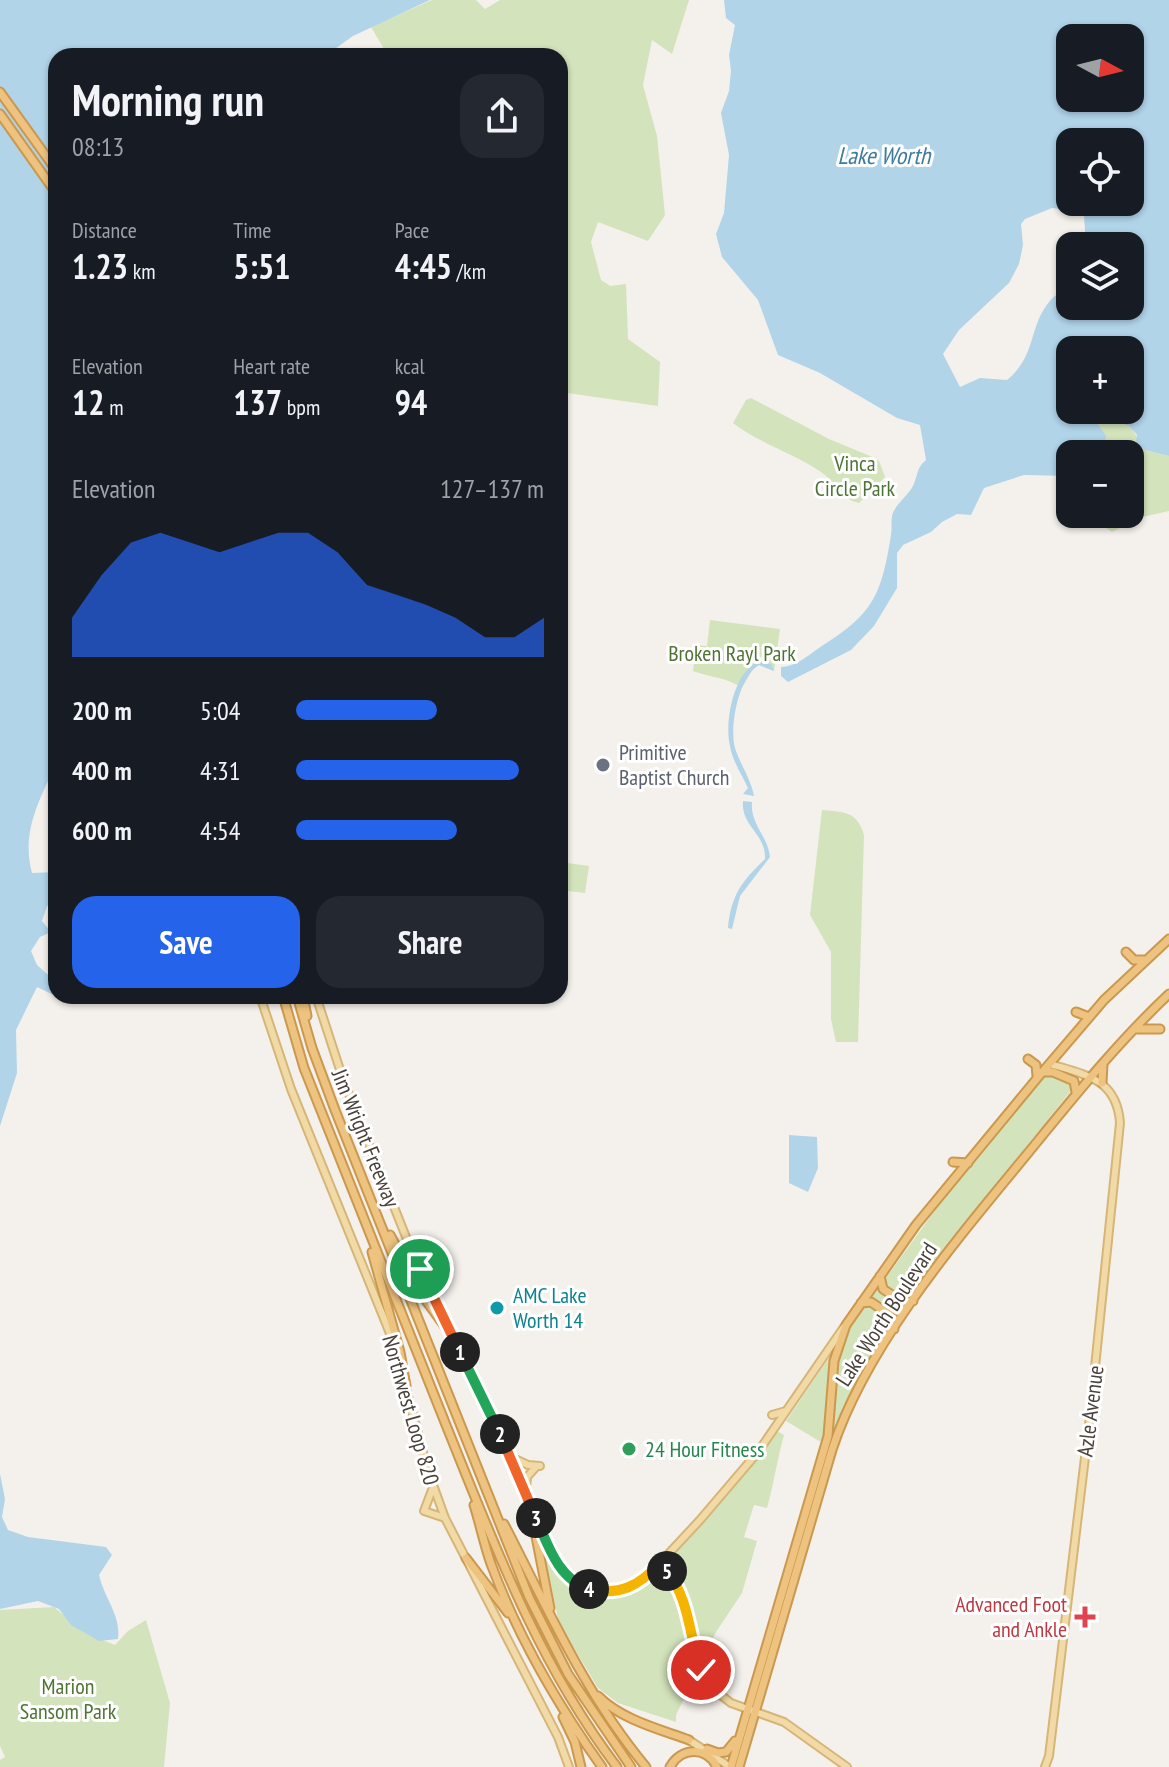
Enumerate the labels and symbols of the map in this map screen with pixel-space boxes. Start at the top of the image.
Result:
north arrow [1056,24,1144,112]
water label: Lake Worth [838,140,932,171]
park label: Vinca Circle Park [815,449,896,502]
park label: Broken Rayl Park [668,639,796,667]
place label: Primitive Baptist Church [619,738,730,791]
marker: Primitive Baptist Church [594,756,612,774]
street label: Jim Wright Freeway [325,1064,407,1212]
pin [386,1235,454,1303]
street label: Lake Worth Boulevard [829,1237,943,1391]
place label: AMC Lake Worth 14 [513,1281,586,1334]
marker: AMC Lake Worth 14 [488,1299,506,1317]
street label: Northwest Loop 820 [376,1332,446,1488]
pin: 1 [440,1332,480,1372]
street label: Azle Avenue [1071,1364,1109,1458]
pin: 2 [480,1414,520,1454]
place label: 24 Hour Fitness [645,1435,765,1463]
marker: 24 Hour Fitness [620,1440,638,1458]
pin: 3 [516,1498,556,1538]
pin: 5 [647,1551,687,1591]
pin: 4 [569,1569,609,1609]
place label: Advanced Foot and Ankle [955,1590,1067,1643]
marker: Advanced Foot and Ankle [1074,1606,1096,1628]
pin [667,1636,735,1704]
park label: Marion Sansom Park [20,1672,117,1725]

